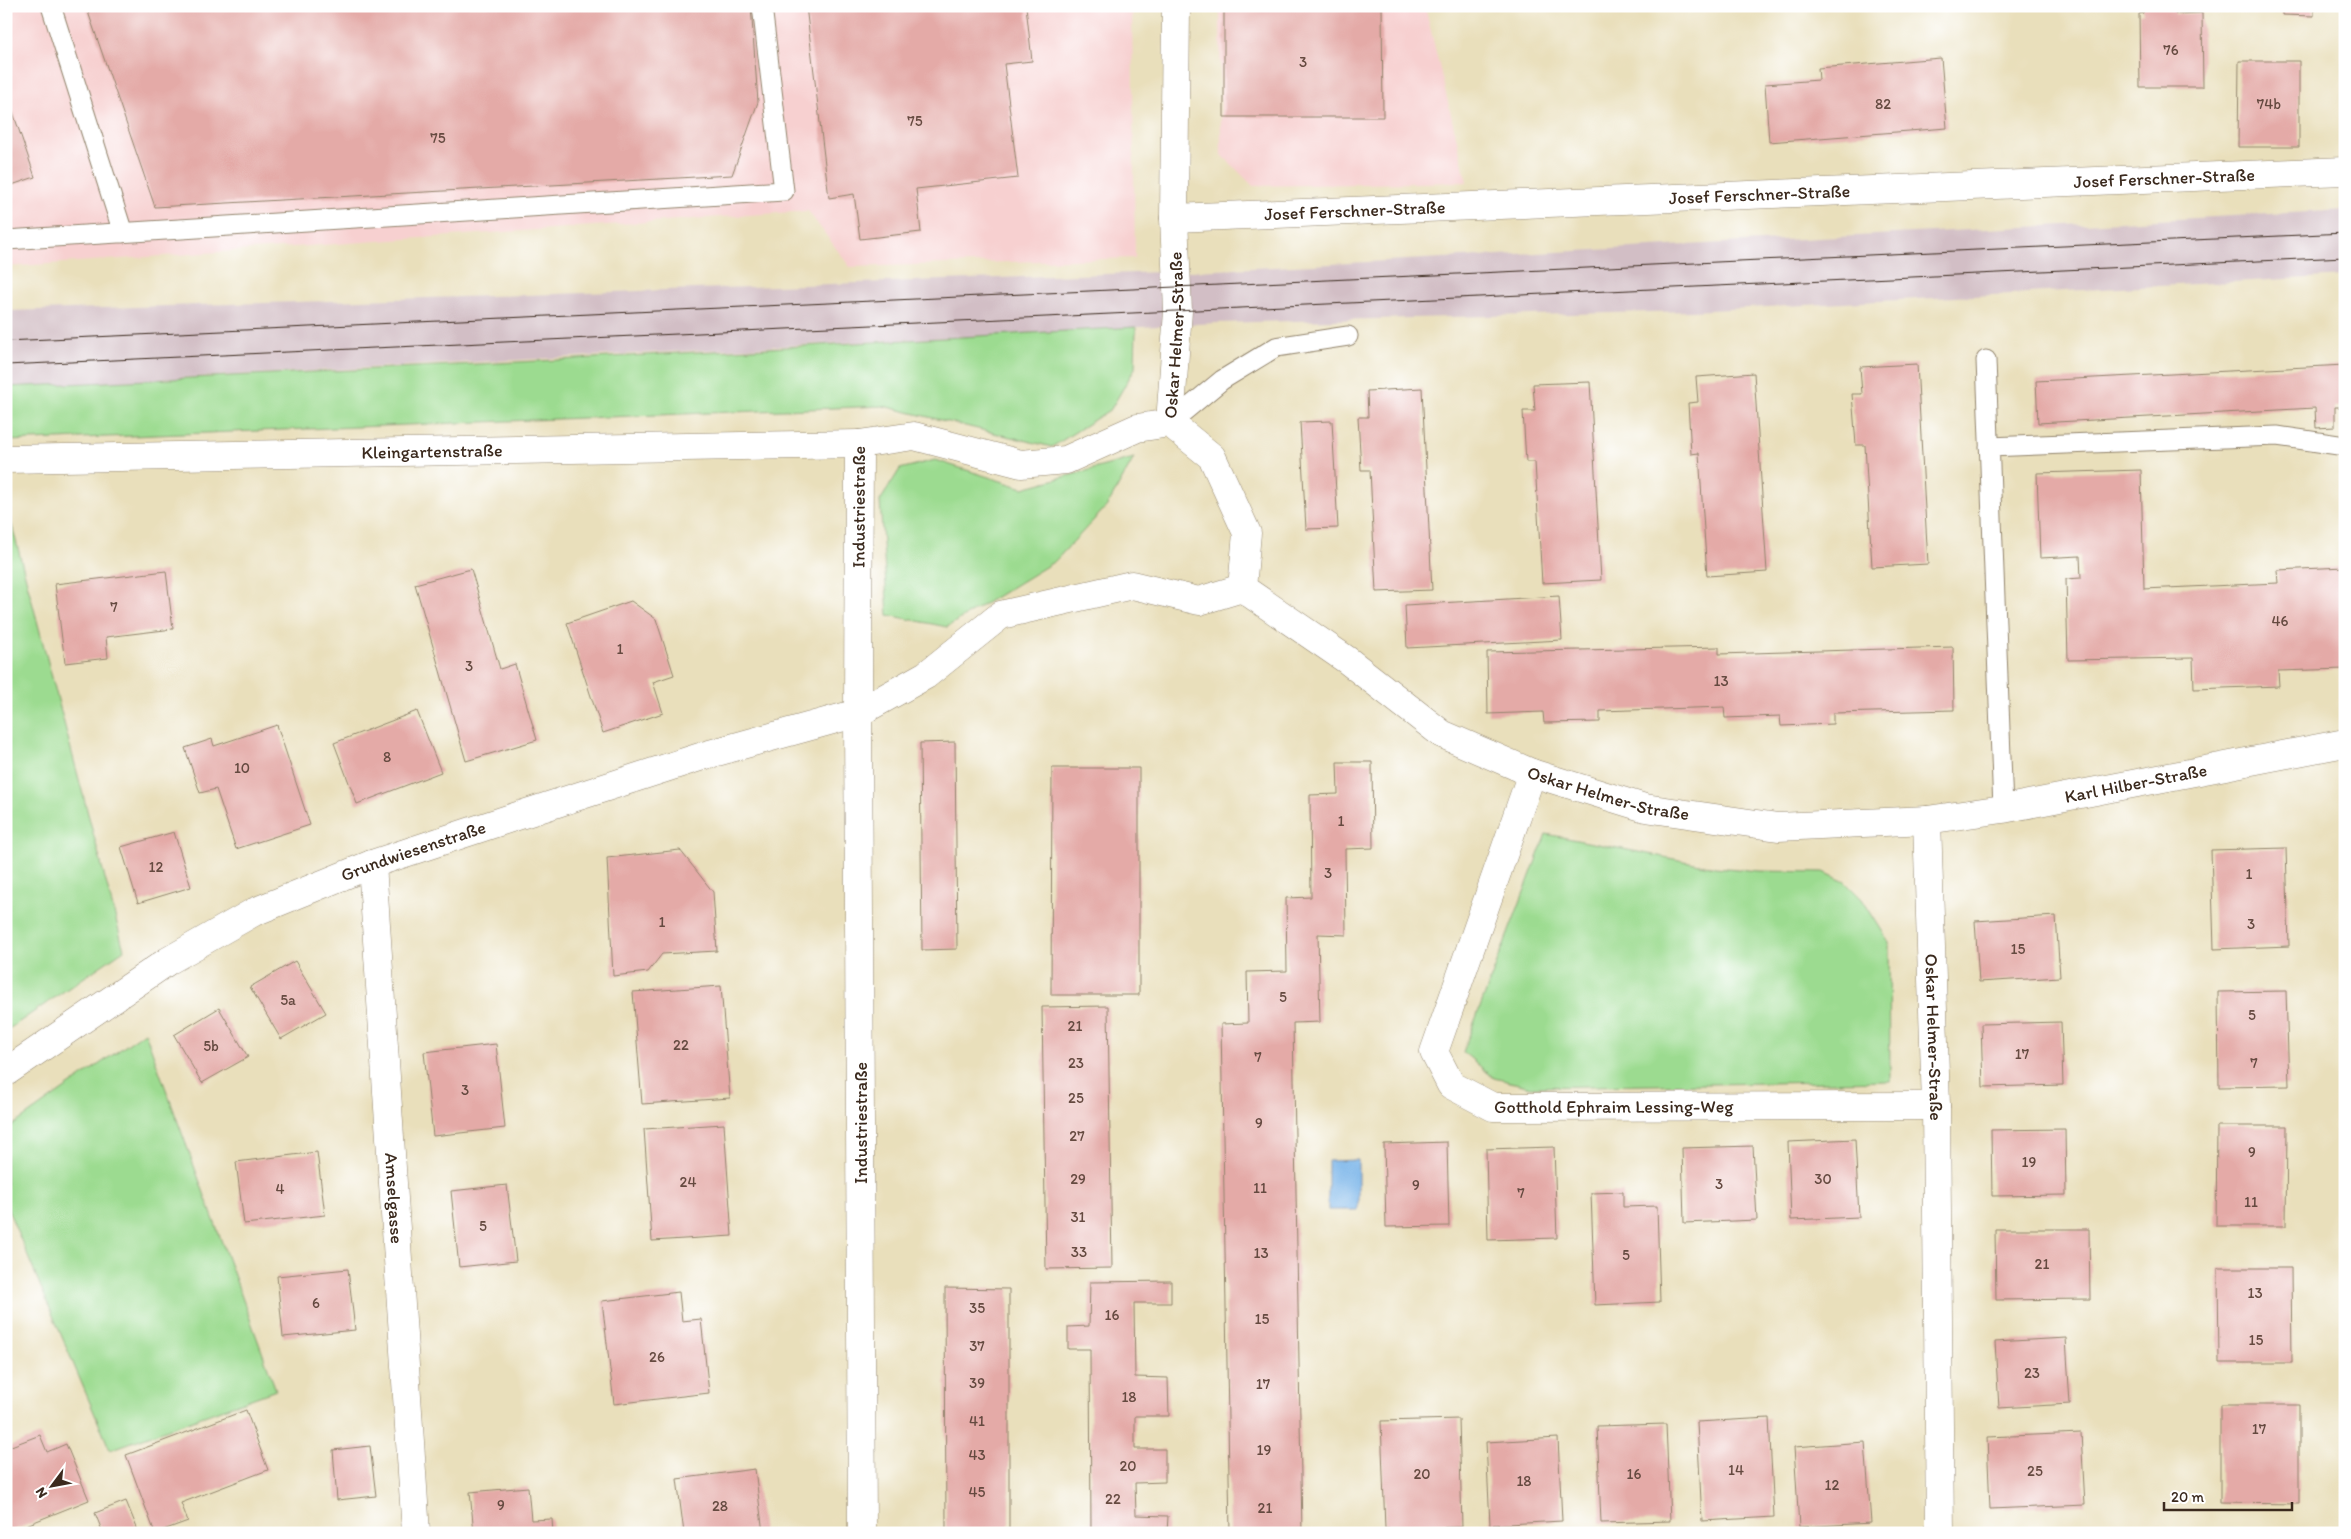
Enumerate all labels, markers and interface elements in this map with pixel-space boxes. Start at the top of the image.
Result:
house number: 76 [2163,41,2179,59]
house number: 3 [1299,53,1307,71]
house number: 82 [1875,95,1891,113]
house number: 74b [2257,95,2281,113]
house number: 75 [907,112,923,130]
house number: 75 [430,129,446,147]
street label: Josef Ferschner-Straße [2073,164,2255,193]
street label: Josef Ferschner-Straße [1668,180,1851,209]
street label: Josef Ferschner-Straße [1264,196,1446,225]
street label: Oskar Helmer-Straße [1159,251,1189,419]
street label: Kleingartenstraße [361,439,503,464]
street label: Industriestraße [848,446,870,568]
house number: 7 [110,598,118,616]
house number: 46 [2272,612,2289,630]
house number: 1 [617,640,624,658]
house number: 3 [465,657,473,675]
house number: 13 [1713,672,1729,690]
house number: 8 [383,748,391,766]
house number: 10 [234,759,250,777]
street label: Karl Hilber-Straße [2063,759,2209,808]
street label: Oskar Helmer-Straße [1524,761,1691,825]
house number: 1 [1338,812,1345,830]
street label: Grundwiesenstraße [338,816,489,886]
house number: 12 [149,858,164,876]
house number: 3 [1324,864,1332,882]
house number: 1 [2246,865,2253,883]
house number: 1 [659,913,666,931]
house number: 3 [2247,915,2255,933]
house number: 15 [2011,940,2026,958]
street label: Oskar Helmer-Straße [1920,953,1947,1121]
house number: 5 [1279,988,1287,1006]
house number: 5a [280,991,296,1009]
house number: 5 [2248,1006,2256,1024]
house number: 21 [1068,1017,1082,1035]
house number: 22 [673,1036,689,1054]
house number: 5b [203,1037,219,1055]
house number: 17 [2015,1045,2030,1063]
house number: 7 [1254,1048,1262,1066]
house number: 23 [1068,1054,1084,1072]
house number: 7 [2250,1054,2258,1072]
street label: Industriestraße [850,1062,872,1184]
house number: 3 [461,1081,469,1099]
house number: 25 [1068,1089,1084,1107]
street label: Gotthold Ephraim Lessing-Weg [1494,1095,1734,1118]
house number: 9 [1255,1114,1263,1132]
house number: 27 [1069,1127,1085,1145]
house number: 9 [2248,1143,2256,1161]
street label: Amselgasse [380,1152,408,1245]
house number: 19 [2022,1153,2037,1171]
house number: 29 [1070,1170,1086,1188]
house number: 30 [1814,1170,1832,1188]
house number: 24 [680,1173,696,1191]
house number: 3 [1715,1175,1723,1193]
house number: 9 [1412,1176,1420,1194]
house number: 11 [1253,1179,1267,1197]
house number: 4 [275,1180,285,1198]
house number: 7 [1517,1184,1525,1202]
house number: 11 [2244,1193,2258,1211]
house number: 31 [1070,1208,1086,1226]
house number: 5 [479,1217,487,1235]
house number: 33 [1071,1243,1087,1261]
house number: 13 [1253,1244,1269,1262]
house number: 5 [1622,1246,1630,1264]
house number: 21 [2035,1255,2049,1273]
house number: 13 [2247,1284,2263,1302]
house number: 6 [312,1294,320,1312]
house number: 35 [969,1299,985,1317]
house number: 16 [1105,1306,1120,1324]
house number: 15 [1255,1310,1270,1328]
house number: 15 [2249,1331,2264,1349]
house number: 37 [969,1337,985,1355]
house number: 26 [649,1348,665,1366]
house number: 23 [2024,1364,2040,1382]
house number: 39 [969,1374,985,1392]
house number: 17 [1256,1375,1271,1393]
house number: 18 [1121,1388,1137,1406]
house number: 41 [969,1412,985,1430]
house number: 17 [2252,1420,2267,1438]
house number: 19 [1257,1441,1272,1459]
house number: 43 [968,1446,986,1464]
house number: 20 [1119,1457,1137,1475]
house number: 14 [1728,1461,1744,1479]
north arrow [28,1462,78,1512]
house number: 25 [2027,1462,2043,1480]
house number: 20 [1413,1465,1431,1483]
house number: 16 [1627,1465,1642,1483]
house number: 18 [1516,1472,1532,1490]
house number: 12 [1825,1476,1840,1494]
scale bar [2164,1479,2291,1511]
house number: 45 [969,1483,986,1501]
text: N [32,1484,51,1501]
text: 20 m [2171,1488,2205,1506]
house number: 22 [1105,1490,1121,1508]
house number: 9 [497,1496,505,1514]
house number: 28 [712,1497,728,1515]
house number: 21 [1258,1499,1272,1517]

